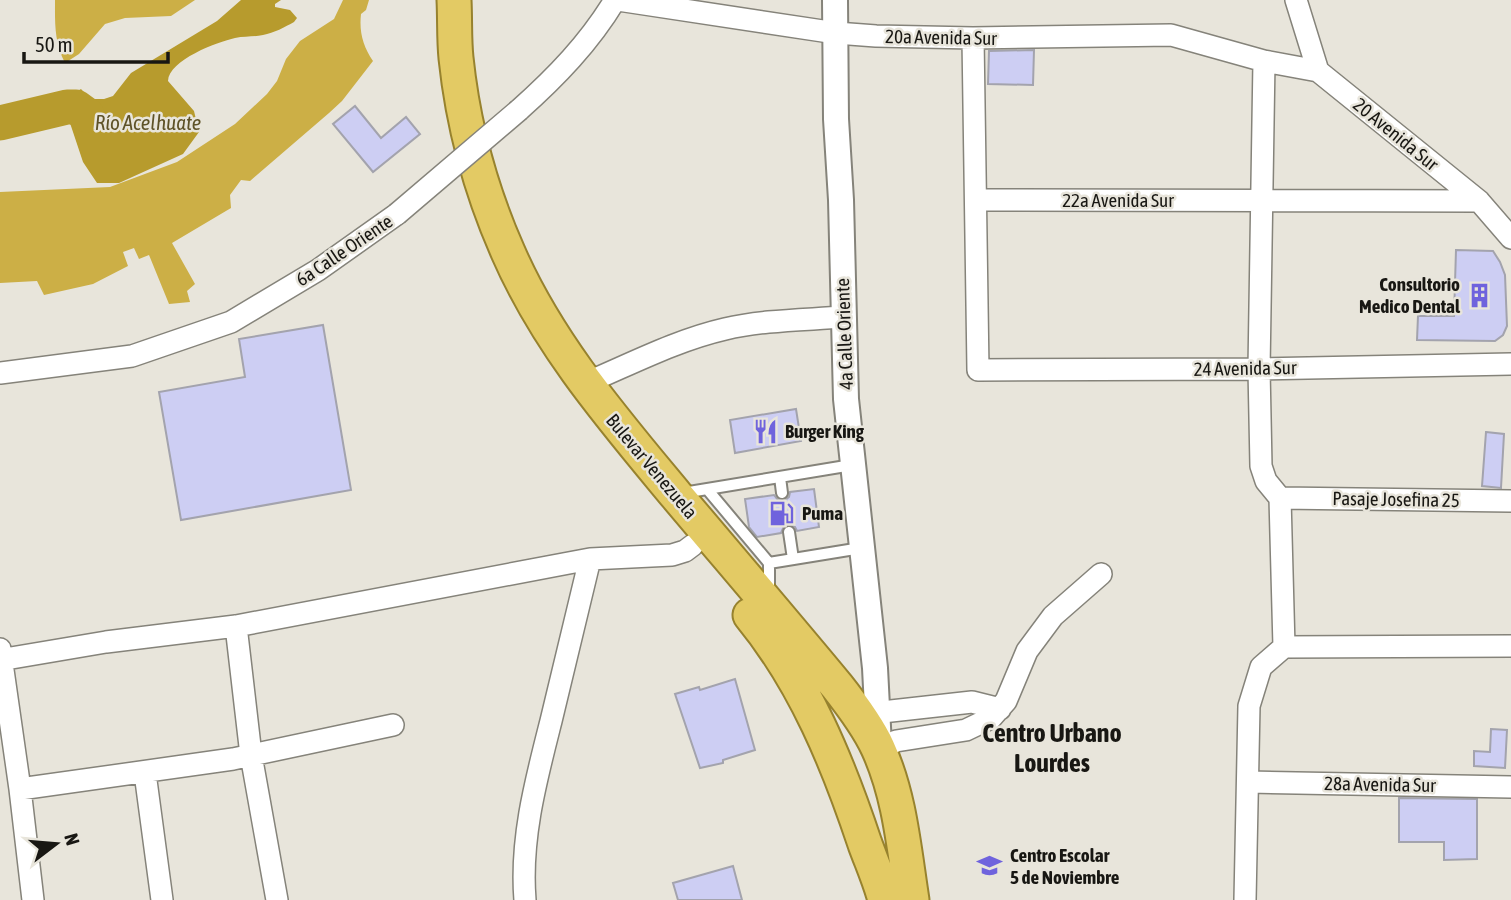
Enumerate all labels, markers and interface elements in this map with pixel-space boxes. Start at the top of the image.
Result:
scale bar [24,21,168,65]
street label: 20a Avenida Sur [885,25,997,49]
text: 50 m [35,32,73,56]
street label: 20 Avenida Sur [1349,93,1443,175]
water label: Río Acelhuate [95,110,201,134]
street label: 22a Avenida Sur [1062,189,1174,211]
street label: 6a Calle Oriente [292,210,396,290]
place label: Consultorio Medico Dental [1359,273,1461,317]
street label: 4a Calle Oriente [831,278,857,390]
building icon: Consultorio Medico Dental [1466,281,1494,309]
street label: 24 Avenida Sur [1193,356,1297,380]
street label: Bulevar Venezuela [602,409,702,523]
restaurant icon: Burger King [751,417,779,445]
place label: Burger King [785,420,865,442]
street label: Pasaje Josefina 25 [1332,487,1460,511]
fuel station icon: Puma [768,499,796,527]
place label: Puma [802,502,843,524]
district label: Centro Urbano Lourdes [982,718,1122,778]
street label: 28a Avenida Sur [1324,772,1436,796]
north arrow [21,809,91,879]
text: N [60,831,84,848]
place label: Centro Escolar 5 de Noviembre [1010,844,1120,888]
school or university icon: Centro Escolar 5 de Noviembre [976,852,1004,880]

